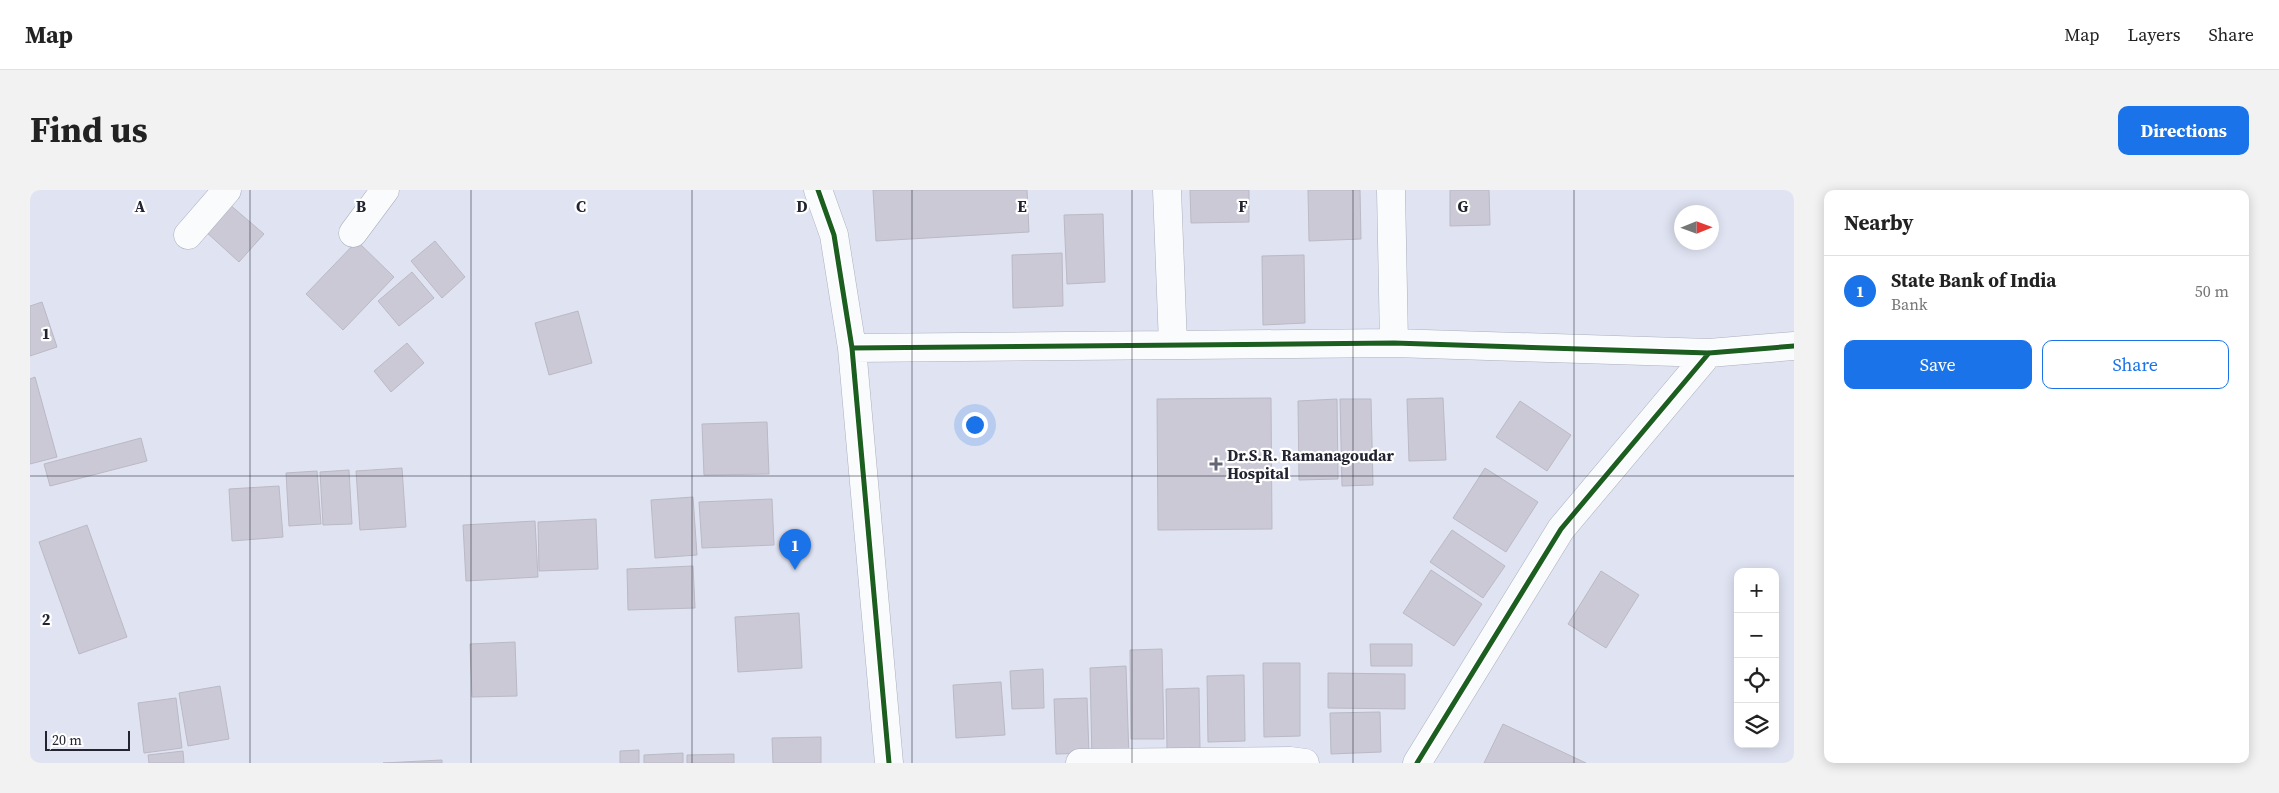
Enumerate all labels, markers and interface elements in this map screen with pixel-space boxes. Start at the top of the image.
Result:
text: Map [25,18,73,51]
text: Map [2064,22,2099,47]
text: Layers [2127,22,2180,47]
text: Share [2208,22,2254,47]
text: Find us [30,106,148,154]
button: Directions [2118,106,2249,155]
text: A [135,195,146,217]
text: B [356,195,367,217]
text: C [576,195,586,217]
text: D [796,195,808,217]
text: E [1017,195,1027,217]
text: F [1238,195,1248,217]
text: G [1458,195,1469,217]
north arrow [1674,205,1719,250]
text: Nearby [1844,208,1914,237]
text: State Bank of India [1891,267,2056,293]
text: 1 [1856,280,1864,302]
text: 50 m [2195,280,2229,302]
text: Bank [1891,293,1928,315]
text: 1 [42,322,50,344]
button: Save [1844,340,2032,389]
button: Share [2042,340,2229,389]
your location [962,412,988,438]
place label: Dr.S.R. Ramanagoudar Hospital [1227,444,1394,484]
marker: Dr.S.R. Ramanagoudar Hospital [1209,457,1223,471]
pin: 1 [779,529,811,570]
map controls [1734,568,1779,748]
button: + [1734,568,1779,613]
text: 2 [42,608,51,630]
button: − [1734,613,1779,658]
button: locate [1734,658,1779,703]
button: layers [1734,703,1779,748]
scale bar [45,728,130,751]
text: 20 m [52,730,82,750]

